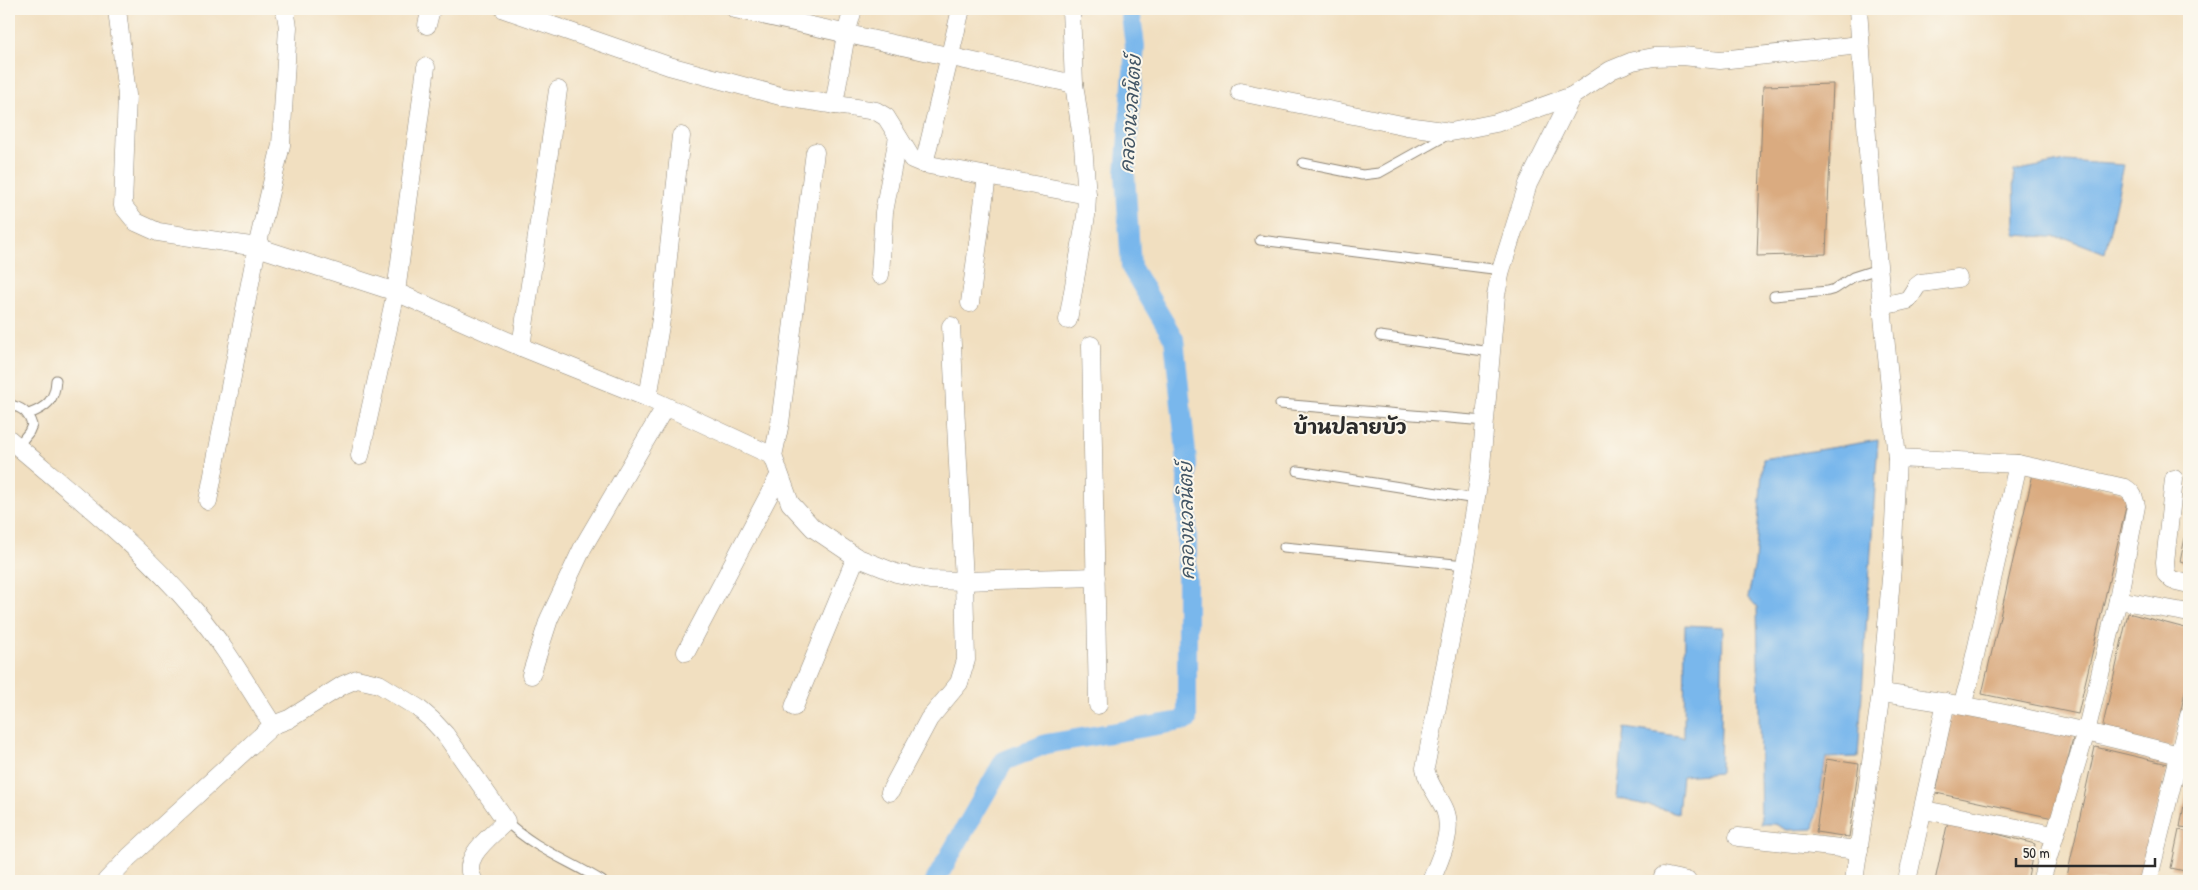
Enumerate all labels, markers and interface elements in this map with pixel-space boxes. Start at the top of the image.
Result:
water label: คลองนวลนิตย์ [1113,50,1147,174]
district label: บ้านปลายบัว [1294,413,1406,440]
water label: คลองนวลนิตย์ [1172,458,1200,580]
scale bar [2016,835,2154,867]
text: 50 m [2023,842,2050,863]

